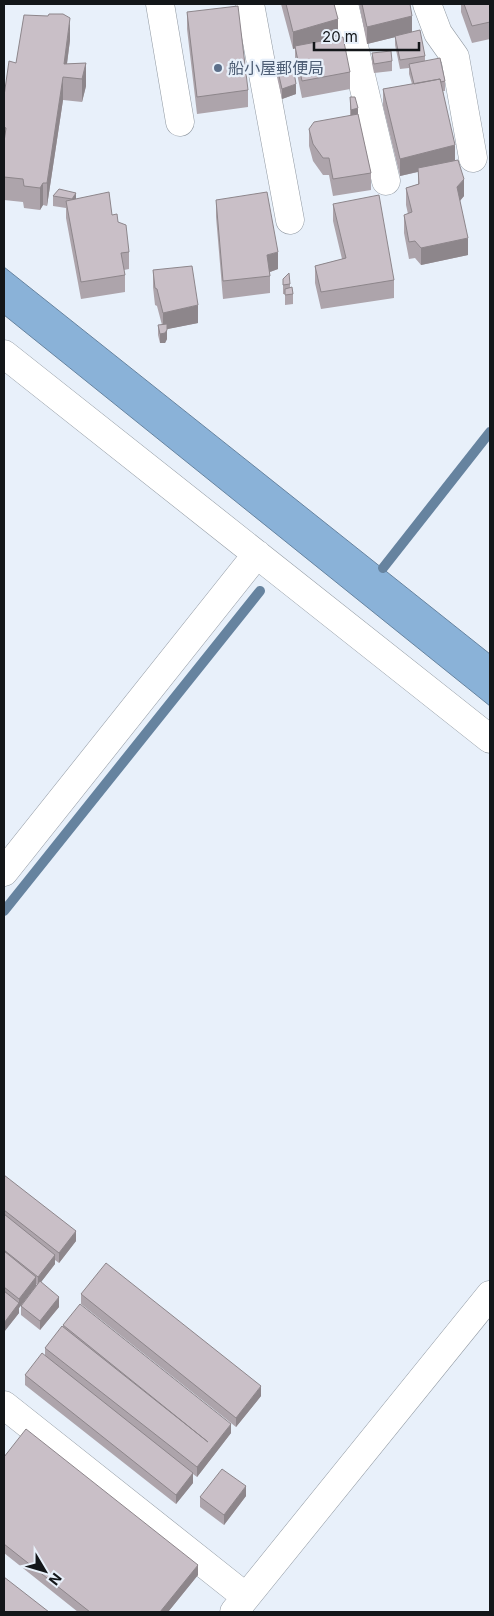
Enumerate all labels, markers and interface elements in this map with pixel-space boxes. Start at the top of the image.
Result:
scale bar [314,20,419,52]
text: 20 m [322,27,358,46]
place label: 船小屋郵便局 [228,58,324,78]
marker: 船小屋郵便局 [212,62,224,74]
north arrow [20,1546,70,1596]
text: N [46,1570,66,1589]

